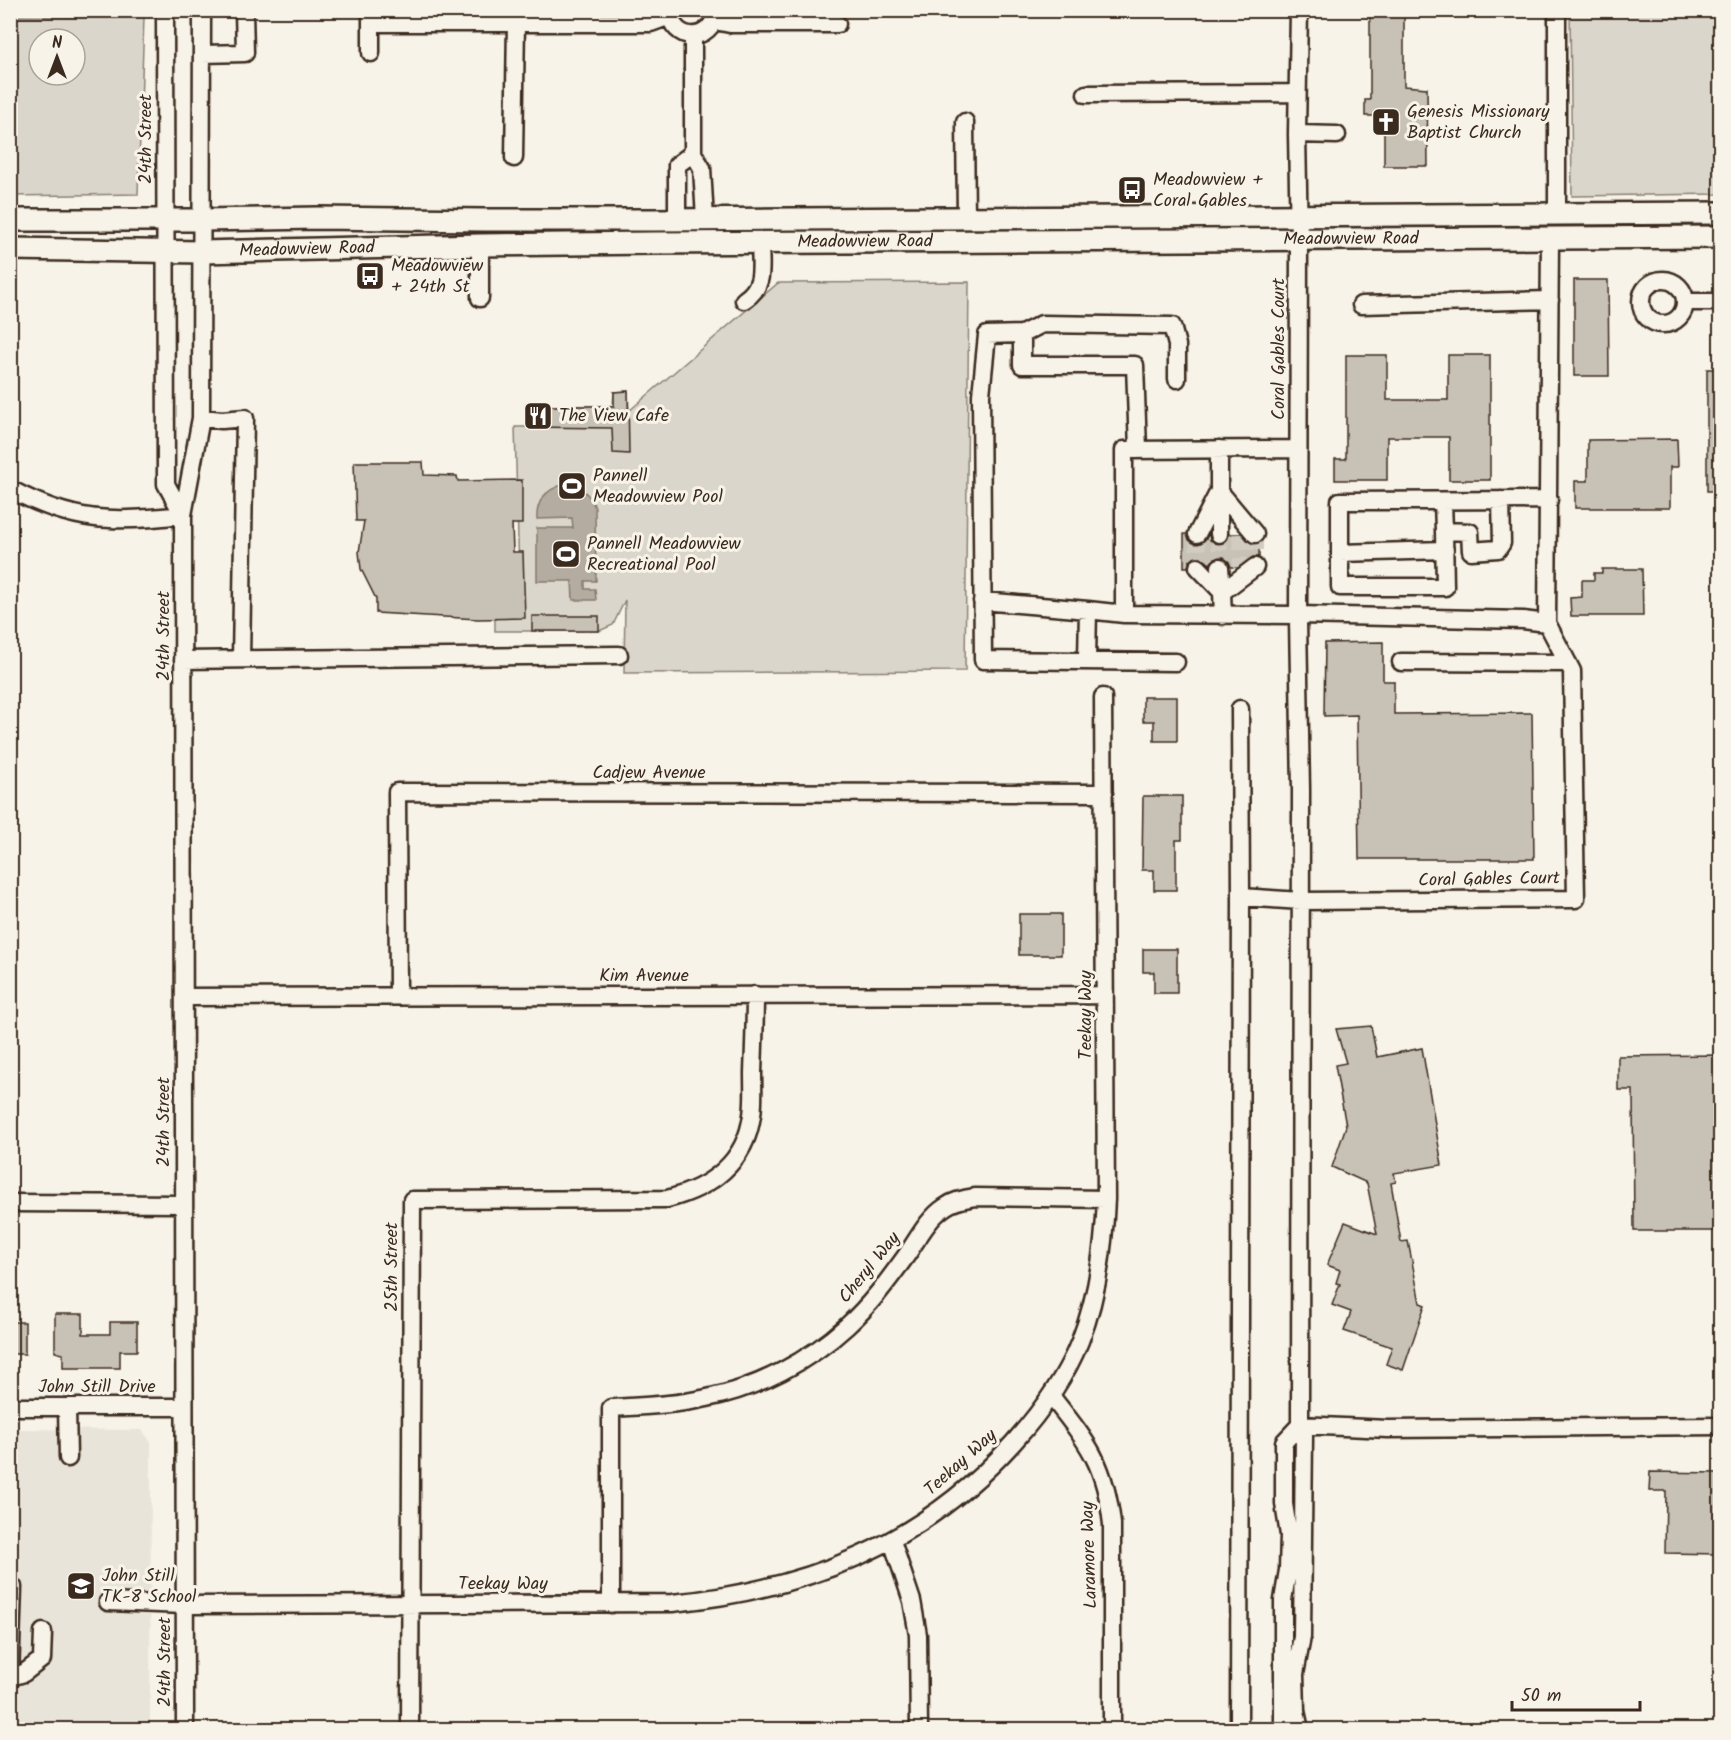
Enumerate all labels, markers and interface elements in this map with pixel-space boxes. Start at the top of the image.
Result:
north arrow [27,27,87,87]
text: N [52,31,62,56]
street label: 24th Street [132,93,161,184]
place label: Genesis Missionary Baptist Church [1407,98,1550,148]
church icon: Genesis Missionary Baptist Church [1370,106,1402,138]
place label: Meadowview + Coral Gables [1153,166,1263,216]
bus stop icon: Meadowview + Coral Gables [1116,174,1148,206]
street label: Meadowview Road [1283,224,1420,254]
street label: Meadowview Road [797,227,934,257]
street label: Meadowview Road [239,233,376,266]
place label: Meadowview + 24th St [391,252,484,302]
bus stop icon: Meadowview + 24th St [354,260,386,292]
street label: Coral Gables Court [1265,277,1294,420]
restaurant icon: The View Cafe [522,400,554,432]
place label: The View Cafe [559,402,669,431]
place label: Pannell Meadowview Pool [593,462,723,512]
sports icon: Pannell Meadowview Pool [556,470,588,502]
place label: Pannell Meadowview Recreational Pool [587,530,742,580]
sports icon: Pannell Meadowview Recreational Pool [550,538,582,570]
street label: 24th Street [150,590,179,681]
street label: Cadjew Avenue [592,759,706,788]
street label: Coral Gables Court [1418,864,1561,896]
street label: Kim Avenue [599,962,689,991]
street label: Teekay Way [1072,970,1101,1060]
street label: 24th Street [150,1076,179,1167]
street label: 25th Street [378,1221,407,1312]
street label: Cheryl Way [832,1225,909,1310]
street label: John Still Drive [38,1373,156,1402]
street label: Teekay Way [918,1422,1004,1504]
street label: Laramore Way [1074,1500,1106,1609]
place label: John Still TK-8 School [102,1562,197,1612]
school or university icon: John Still TK-8 School [65,1570,97,1602]
street label: Teekay Way [458,1570,548,1599]
street label: 24th Street [151,1616,180,1707]
scale bar [1512,1674,1640,1712]
text: 50 m [1521,1682,1561,1711]

